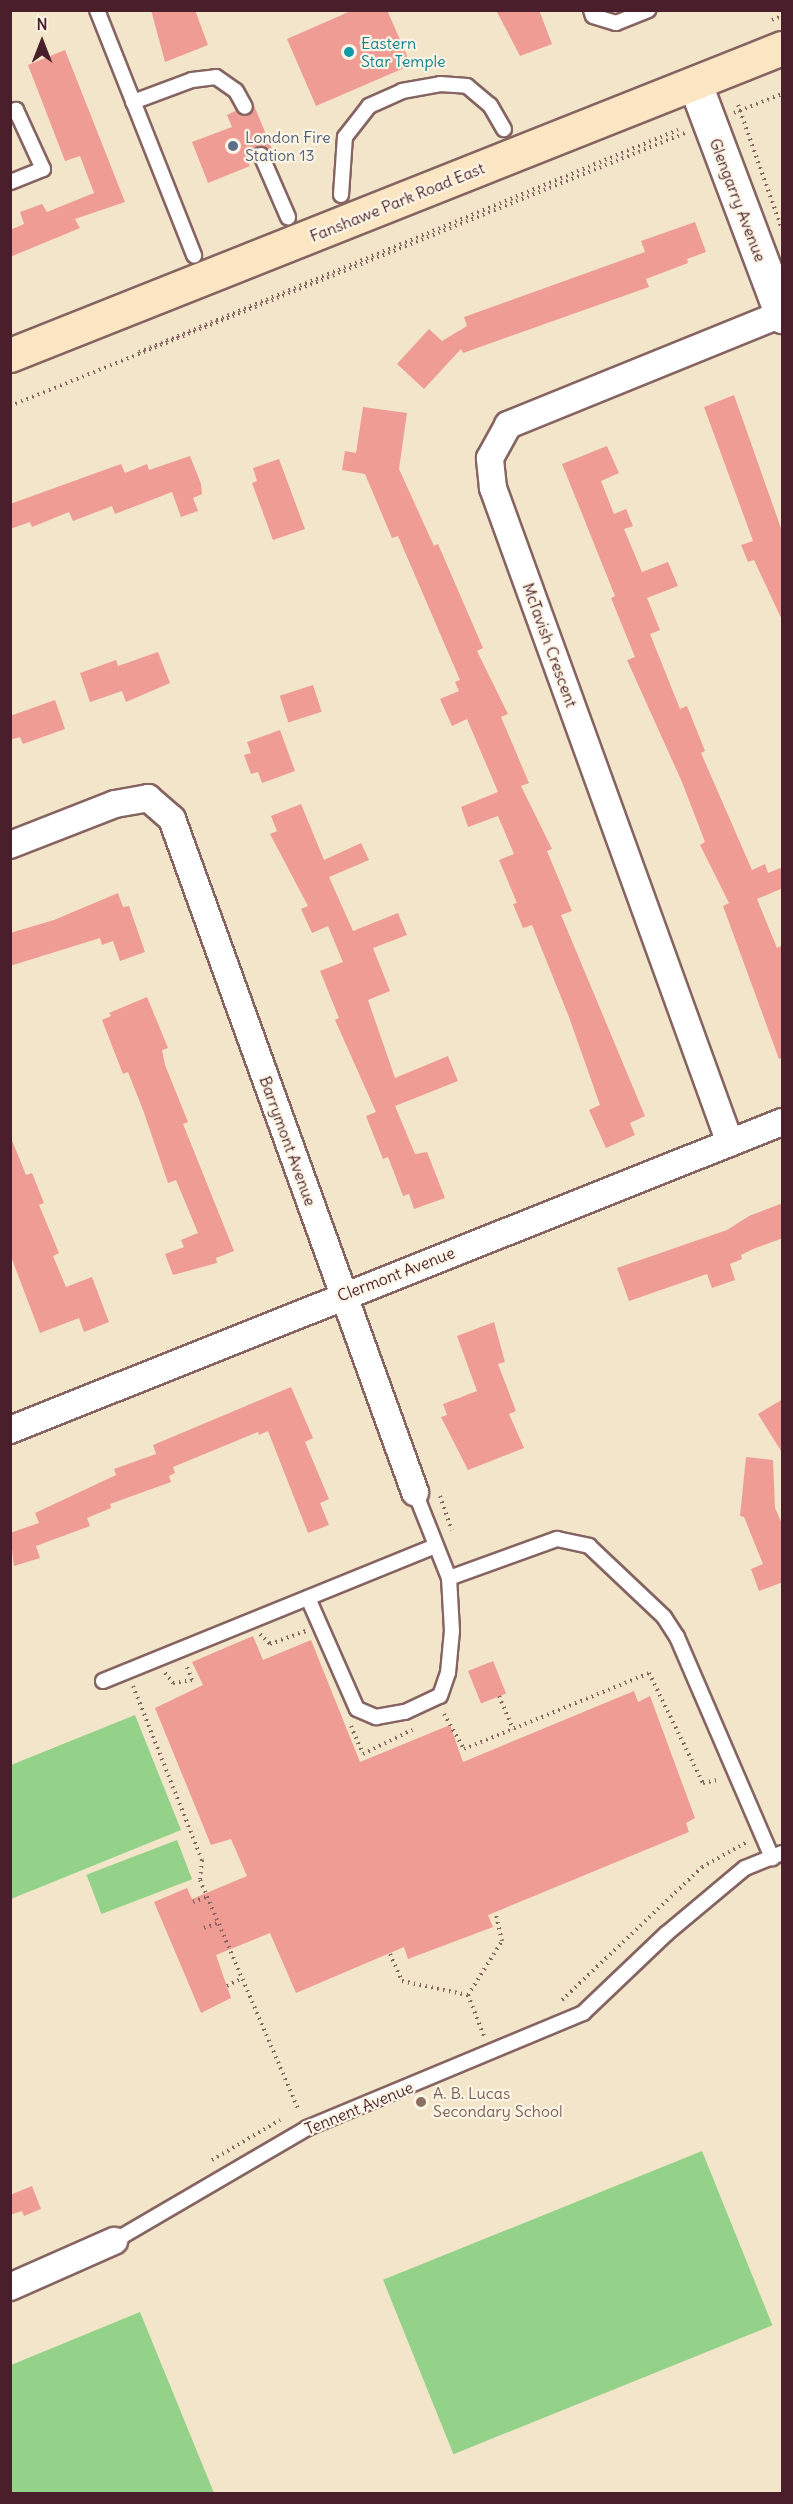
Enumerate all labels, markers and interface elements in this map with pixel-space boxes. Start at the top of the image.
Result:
north arrow [12,12,72,72]
text: N [36,14,48,34]
place label: Eastern Star Temple [361,33,446,71]
marker: Eastern Star Temple [342,45,356,59]
place label: London Fire Station 13 [245,127,331,165]
street label: Glengarry Avenue [706,136,770,264]
marker: London Fire Station 13 [226,139,240,153]
street label: Fanshawe Park Road East [307,158,487,246]
street label: McTavish Crescent [519,580,581,710]
street label: Barrymont Avenue [256,1073,320,1209]
street label: Clermont Avenue [335,1243,457,1305]
street label: Tennent Avenue [302,2078,416,2138]
place label: A. B. Lucas Secondary School [433,2083,563,2121]
marker: A. B. Lucas Secondary School [414,2095,428,2109]

